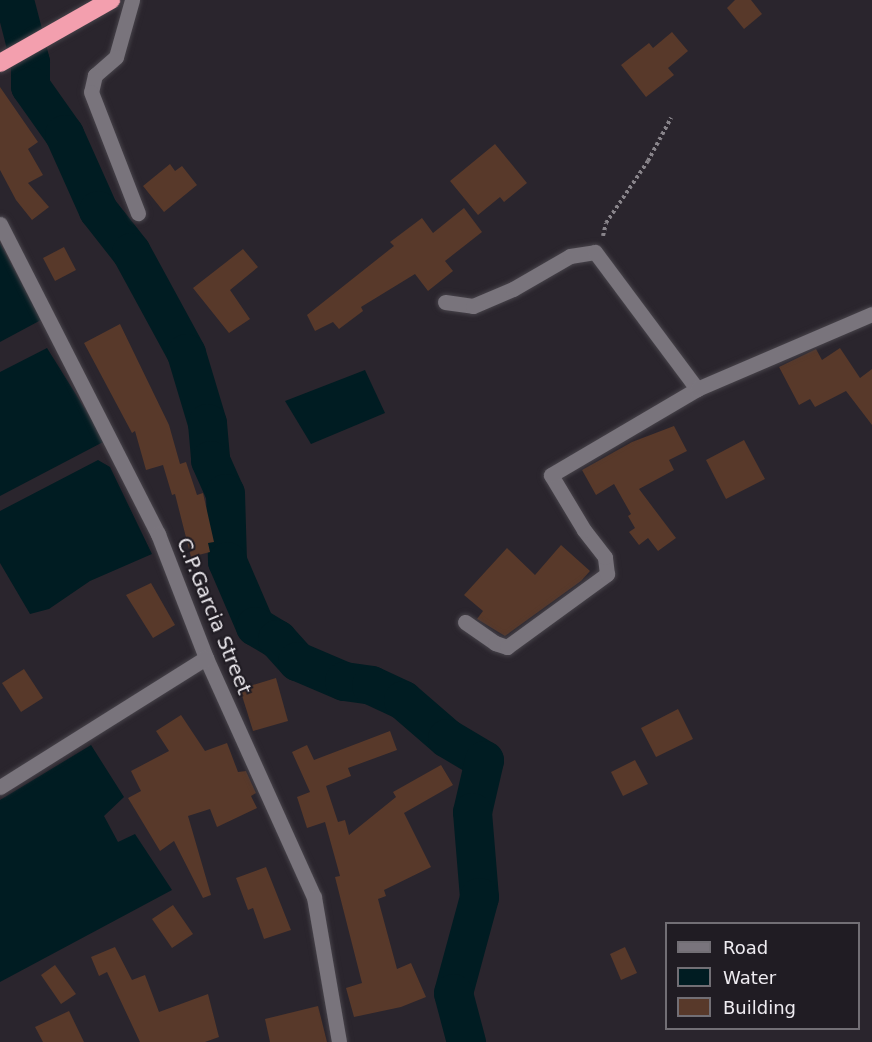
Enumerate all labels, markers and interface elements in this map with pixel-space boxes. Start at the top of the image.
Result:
street label: C.P.Garcia Street [172,534,256,698]
legend [665,922,860,1030]
text: Road [723,937,768,958]
text: Water [723,967,776,988]
text: Building [723,997,796,1018]

